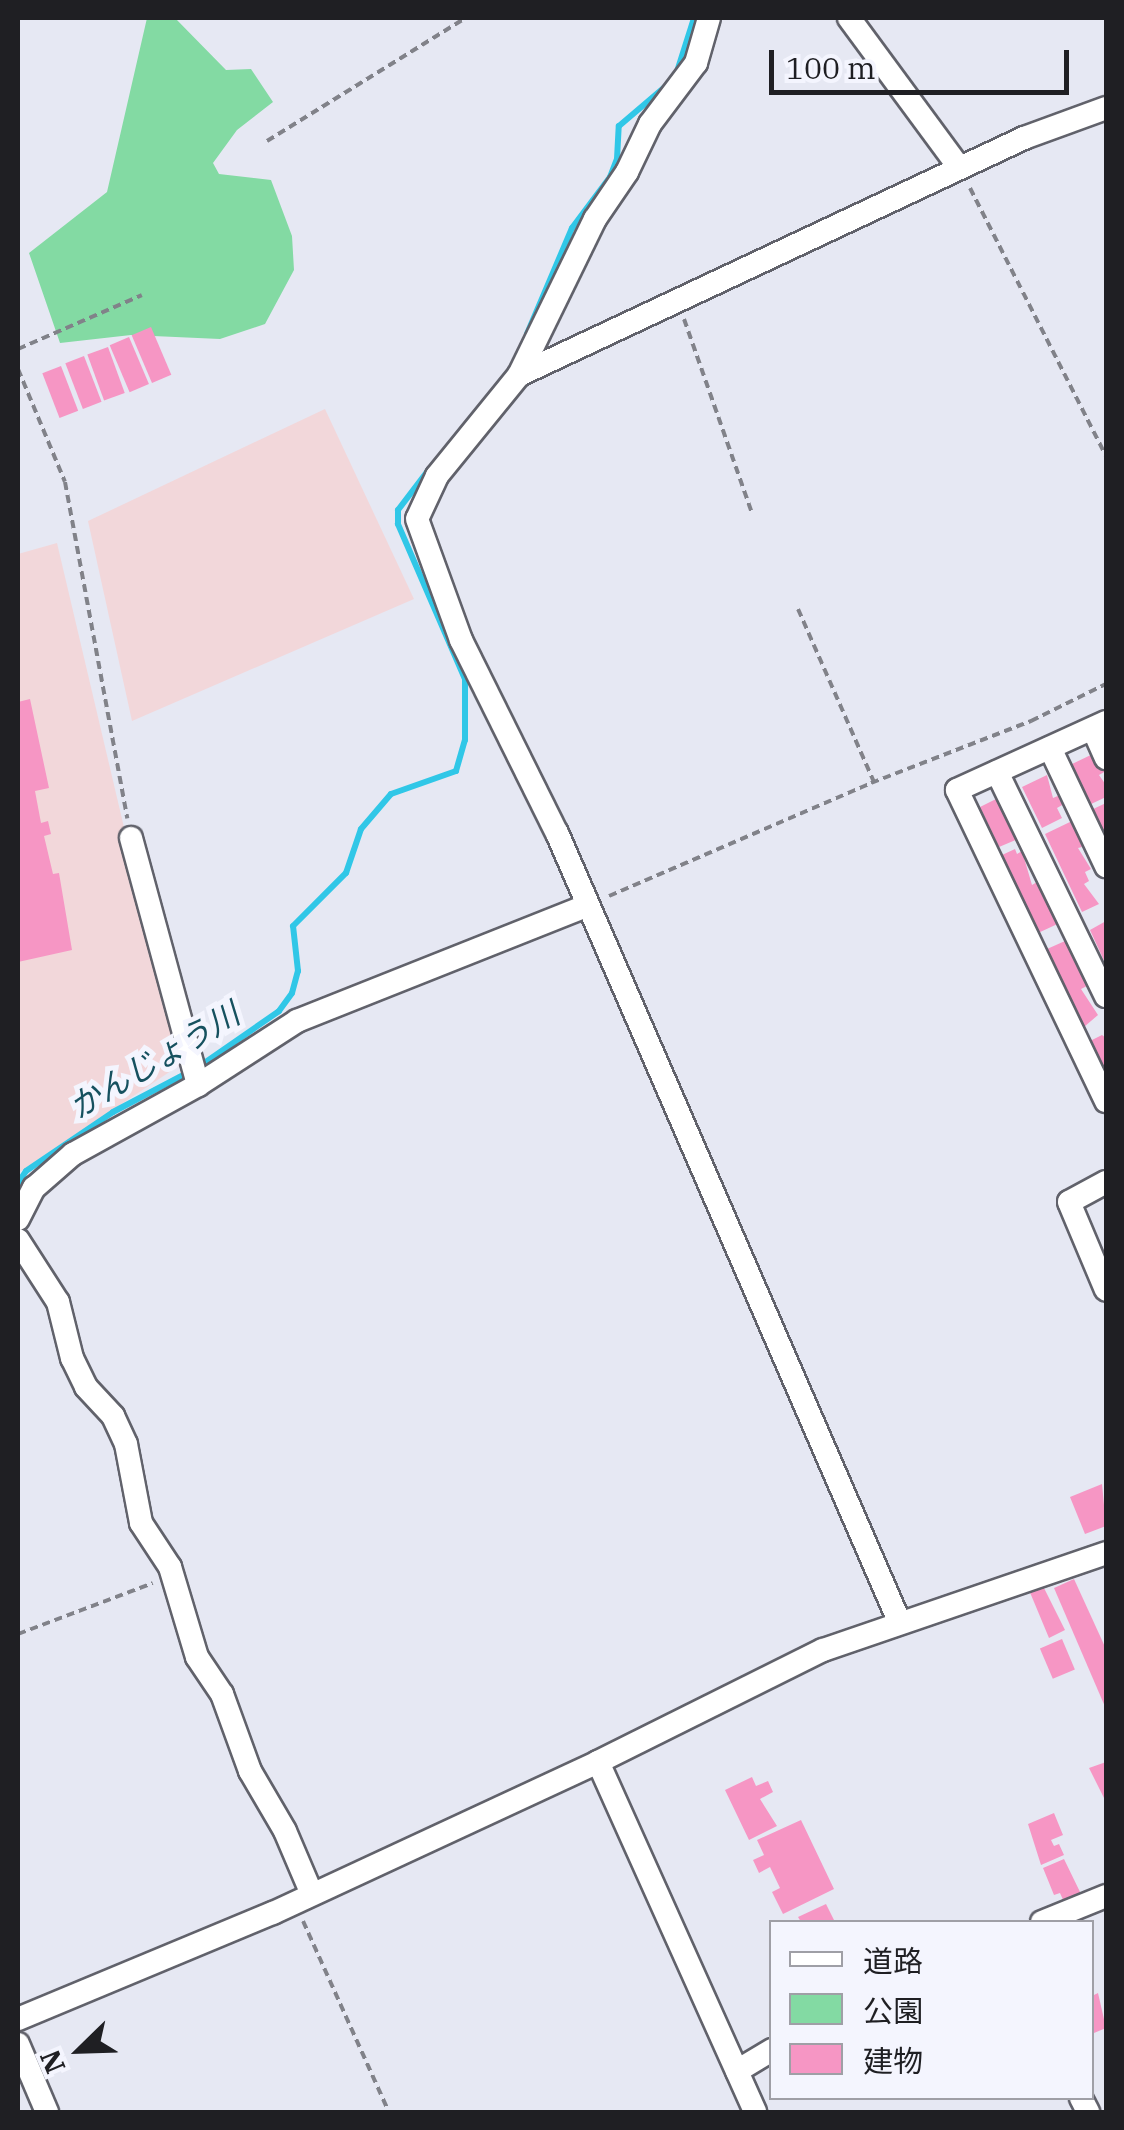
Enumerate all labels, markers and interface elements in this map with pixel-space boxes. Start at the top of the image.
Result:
scale bar [774,30,1074,92]
text: 100 m [786,48,876,87]
water label: かんじょう川 [62,994,246,1126]
legend [769,1920,1094,2100]
text: 道路 [863,1941,923,1980]
text: 公園 [863,1991,923,2030]
north arrow [30,2000,130,2100]
text: 建物 [863,2041,923,2080]
text: N [31,2044,73,2079]

